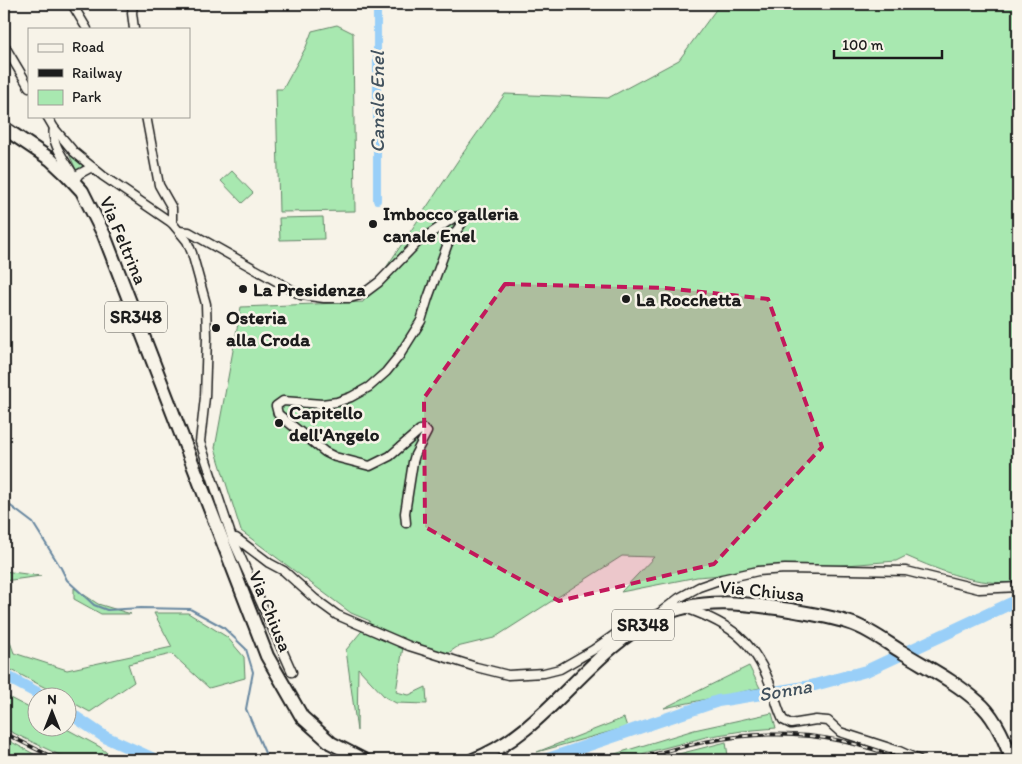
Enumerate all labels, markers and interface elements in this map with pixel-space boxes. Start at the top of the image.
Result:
legend [28,28,190,118]
scale bar [834,28,942,60]
text: 100 m [842,36,884,54]
text: Road [72,38,105,56]
water label: Canale Enel [365,50,389,153]
text: Railway [72,64,122,82]
text: Park [72,88,102,106]
street label: Via Feltrina [95,193,152,288]
place label: Imbocco galleria canale Enel [383,202,519,247]
marker: Imbocco galleria canale Enel [367,218,379,230]
place label: La Presidenza [253,278,366,301]
marker: La Presidenza [237,283,249,295]
place label: La Rocchetta [636,288,743,311]
marker: La Rocchetta [620,293,632,305]
road number: SR348 [105,302,167,332]
place label: Osteria alla Croda [226,306,311,351]
marker: Osteria alla Croda [210,322,222,334]
place label: Capitello dell'Angelo [289,401,380,446]
marker: Capitello dell'Angelo [273,417,285,429]
street label: Via Chiusa [244,567,297,655]
street label: Via Chiusa [718,575,806,606]
road number: SR348 [612,610,674,640]
water label: Sonna [757,673,814,706]
north arrow [28,686,78,736]
text: N [47,691,57,708]

